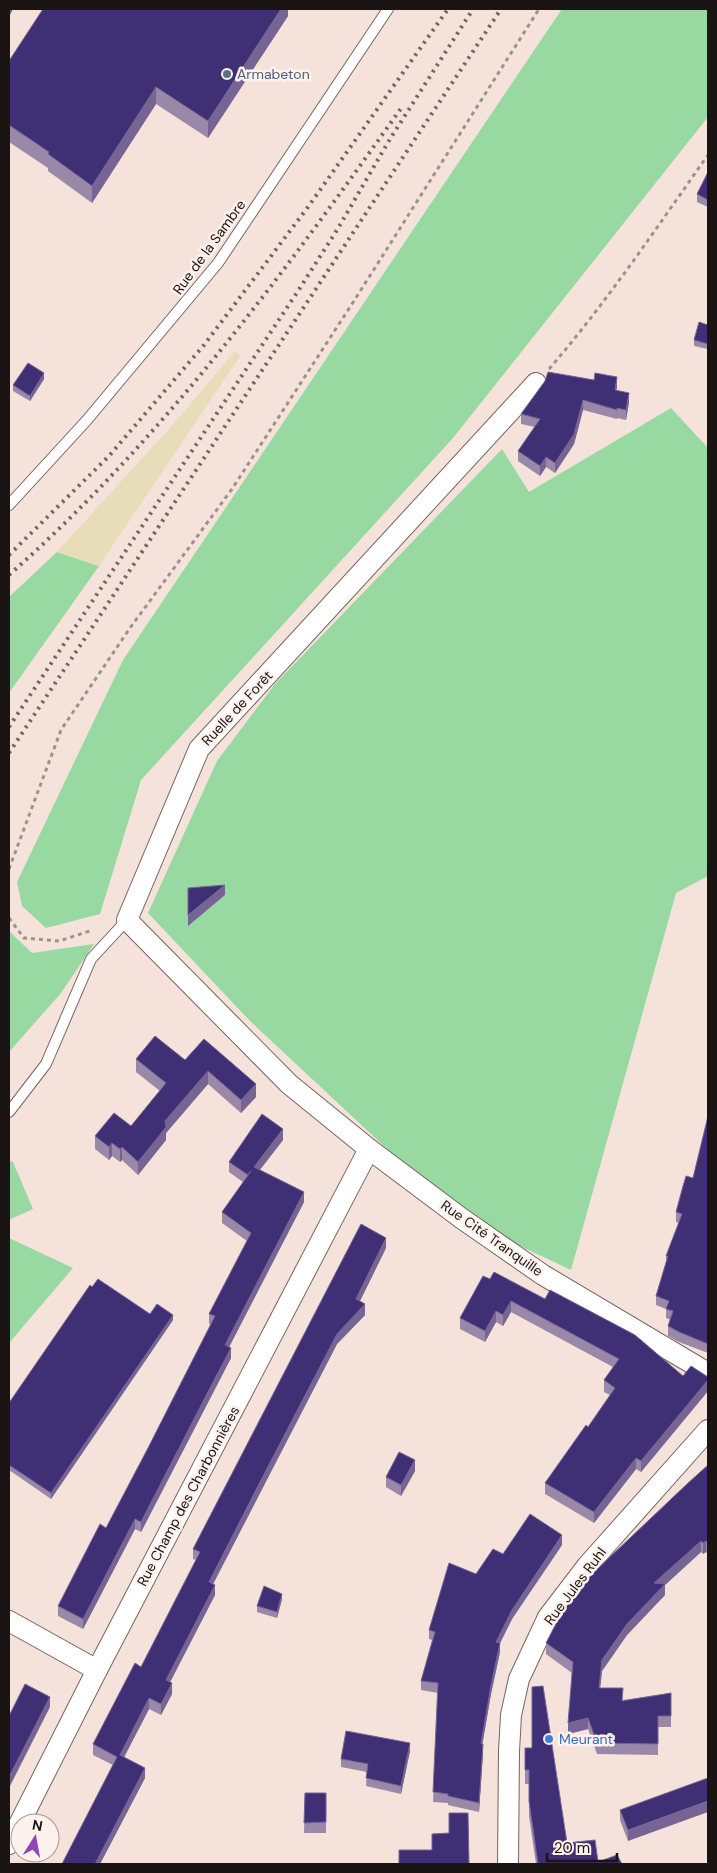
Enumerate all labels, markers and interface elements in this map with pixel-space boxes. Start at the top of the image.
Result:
place label: Armabeton [237,65,310,83]
marker: Armabeton [221,68,233,80]
street label: Rue de la Sambre [169,196,249,298]
street label: Ruelle de Forêt [198,667,276,749]
street label: Rue Cité Tranquille [437,1196,547,1280]
street label: Rue Champ des Charbonnières [133,1403,243,1589]
street label: Rue Jules Ruhl [540,1544,610,1628]
place label: Meurant [559,1730,613,1748]
marker: Meurant [543,1733,555,1745]
north arrow [10,1813,60,1863]
text: N [31,1815,44,1835]
scale bar [547,1830,617,1862]
text: 20 m [554,1838,590,1858]

